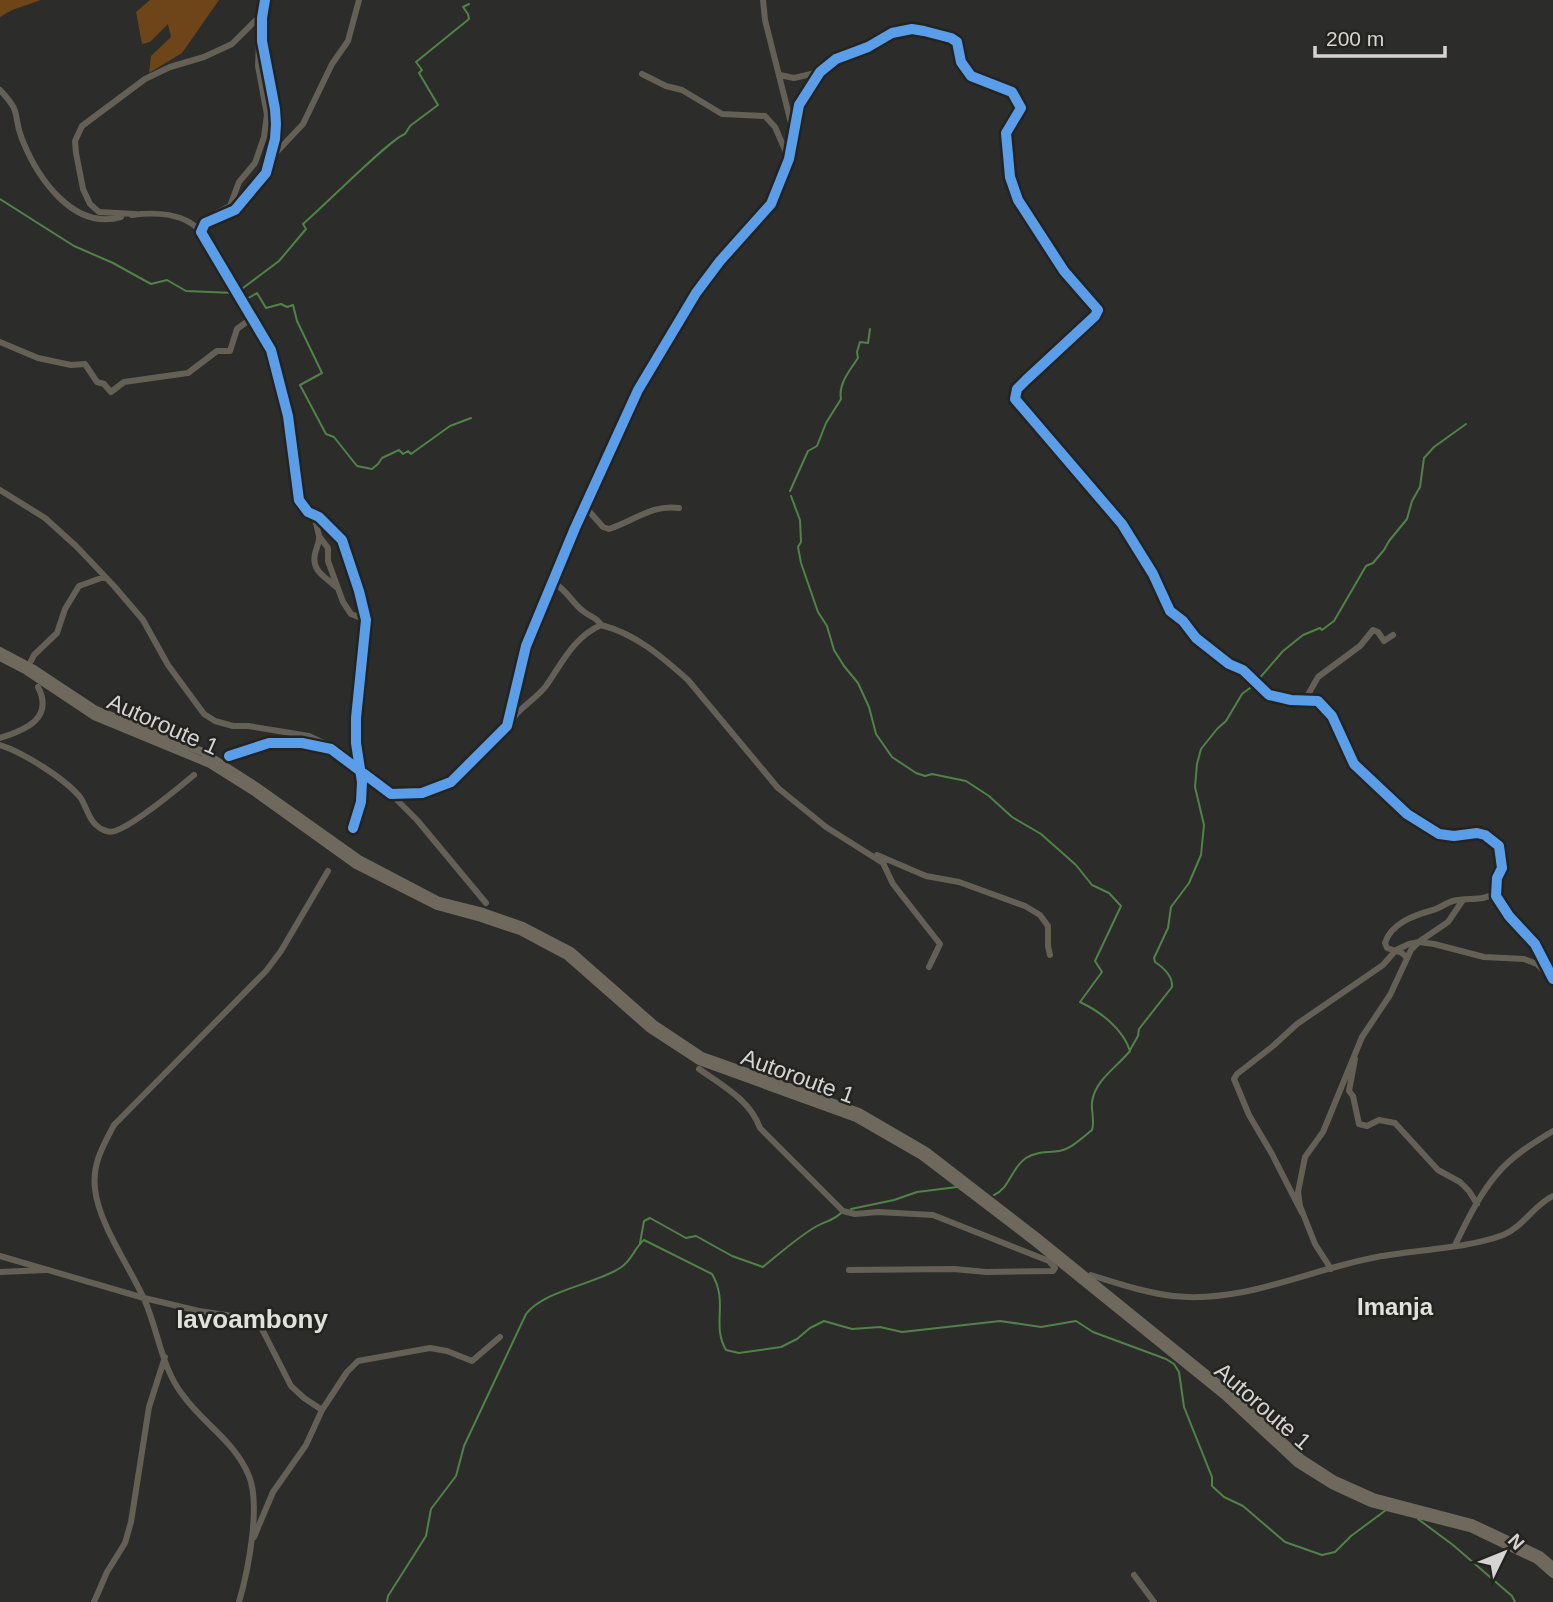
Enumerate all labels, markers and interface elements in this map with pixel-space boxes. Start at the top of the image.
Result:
scale bar [1315,14,1444,58]
text: 200 m [1326,27,1384,50]
street label: Autoroute 1 [103,688,223,760]
street label: Autoroute 1 [738,1043,858,1109]
district label: Imanja [1357,1293,1434,1320]
district label: Iavoambony [176,1304,328,1334]
street label: Autoroute 1 [1210,1357,1316,1455]
north arrow [1469,1518,1539,1588]
text: N [1504,1530,1528,1554]

